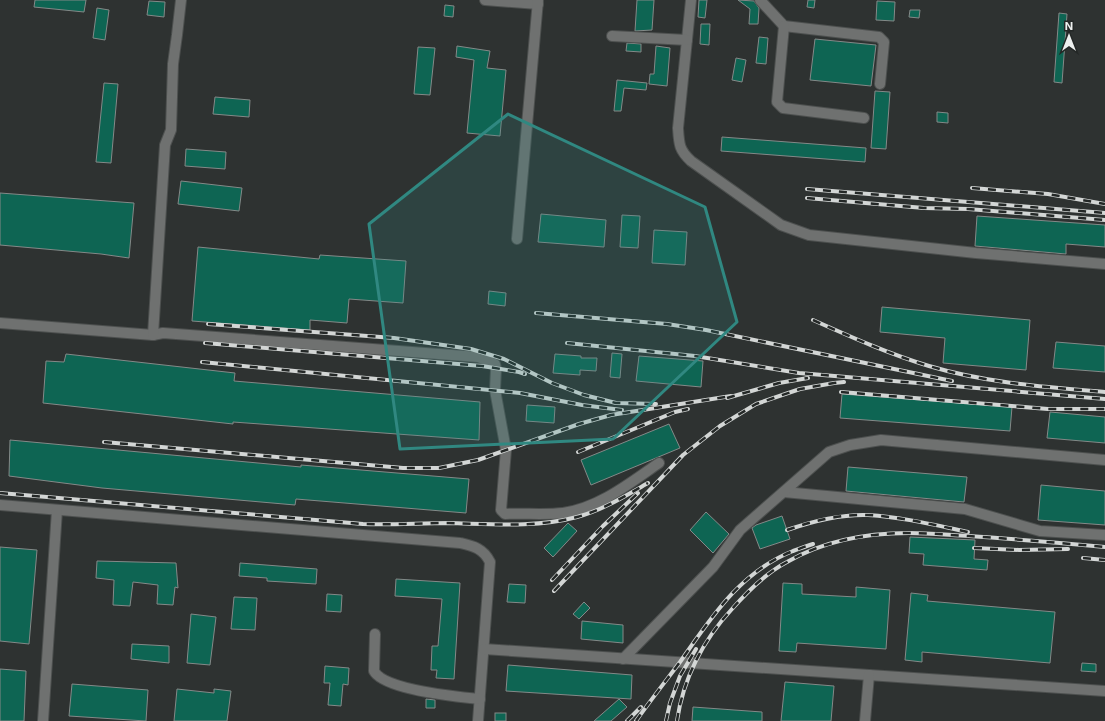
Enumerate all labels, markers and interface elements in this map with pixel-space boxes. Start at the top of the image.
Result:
north arrow [1049,16,1089,56]
text: N [1065,19,1073,33]

